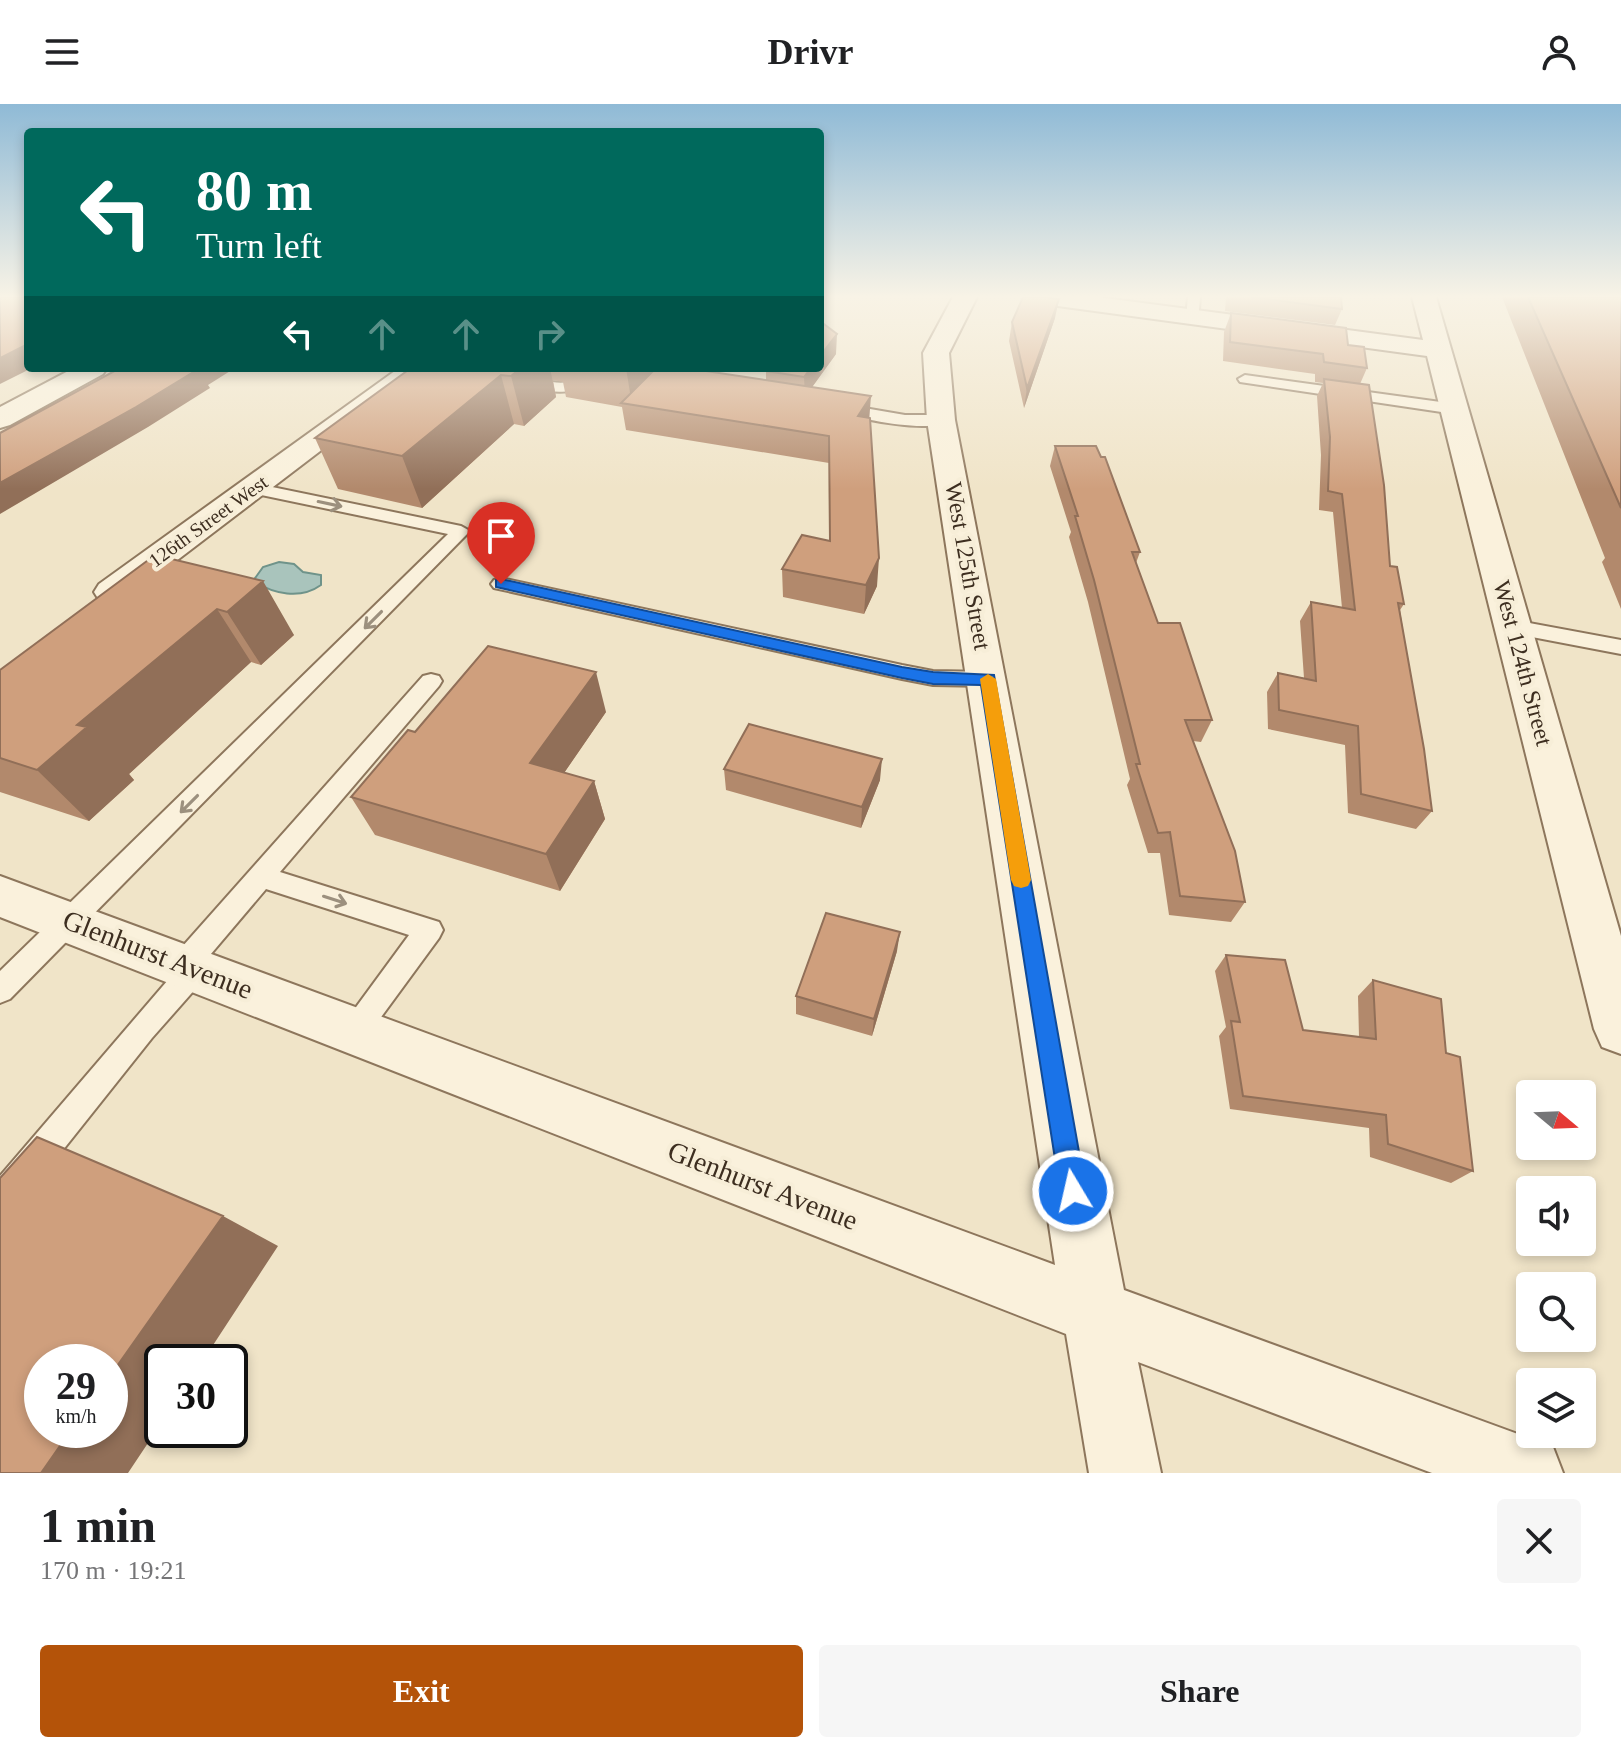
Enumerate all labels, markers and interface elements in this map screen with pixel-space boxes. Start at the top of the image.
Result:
icon: menu [40,30,84,74]
icon: person [1537,30,1581,74]
text: Drivr [768,32,853,72]
icon: left [64,160,168,264]
text: 80 m [196,160,313,222]
text: Turn left [196,226,322,266]
icon: left [276,312,320,356]
icon: ahead [360,312,404,356]
icon: ahead [444,312,488,356]
icon: right [528,312,572,356]
street label: 126th Street West [144,470,272,571]
street label: West 125th Street [940,480,996,652]
one-way arrow [316,497,342,512]
pin [467,502,535,584]
icon: arrive [479,514,523,558]
street label: West 124th Street [1488,578,1558,749]
one-way arrow [363,610,382,630]
one-way arrow [180,794,199,813]
one-way arrow [322,894,347,908]
street label: Glenhurst Avenue [58,904,257,1005]
north arrow [1516,1080,1596,1160]
map controls [1516,1080,1596,1448]
street label: Glenhurst Avenue [663,1135,862,1236]
position arrow [1031,1149,1115,1233]
button: sound [1516,1176,1596,1256]
button: search [1516,1272,1596,1352]
speed limit sign: 30 [144,1344,248,1448]
text: 29 [56,1363,96,1408]
button: layers [1516,1368,1596,1448]
text: km/h [55,1405,97,1427]
text: 1 min [40,1499,156,1552]
button: close [1497,1499,1581,1583]
text: 170 m · 19:21 [40,1556,187,1585]
button: Exit [40,1645,803,1737]
button: Share [819,1645,1581,1737]

